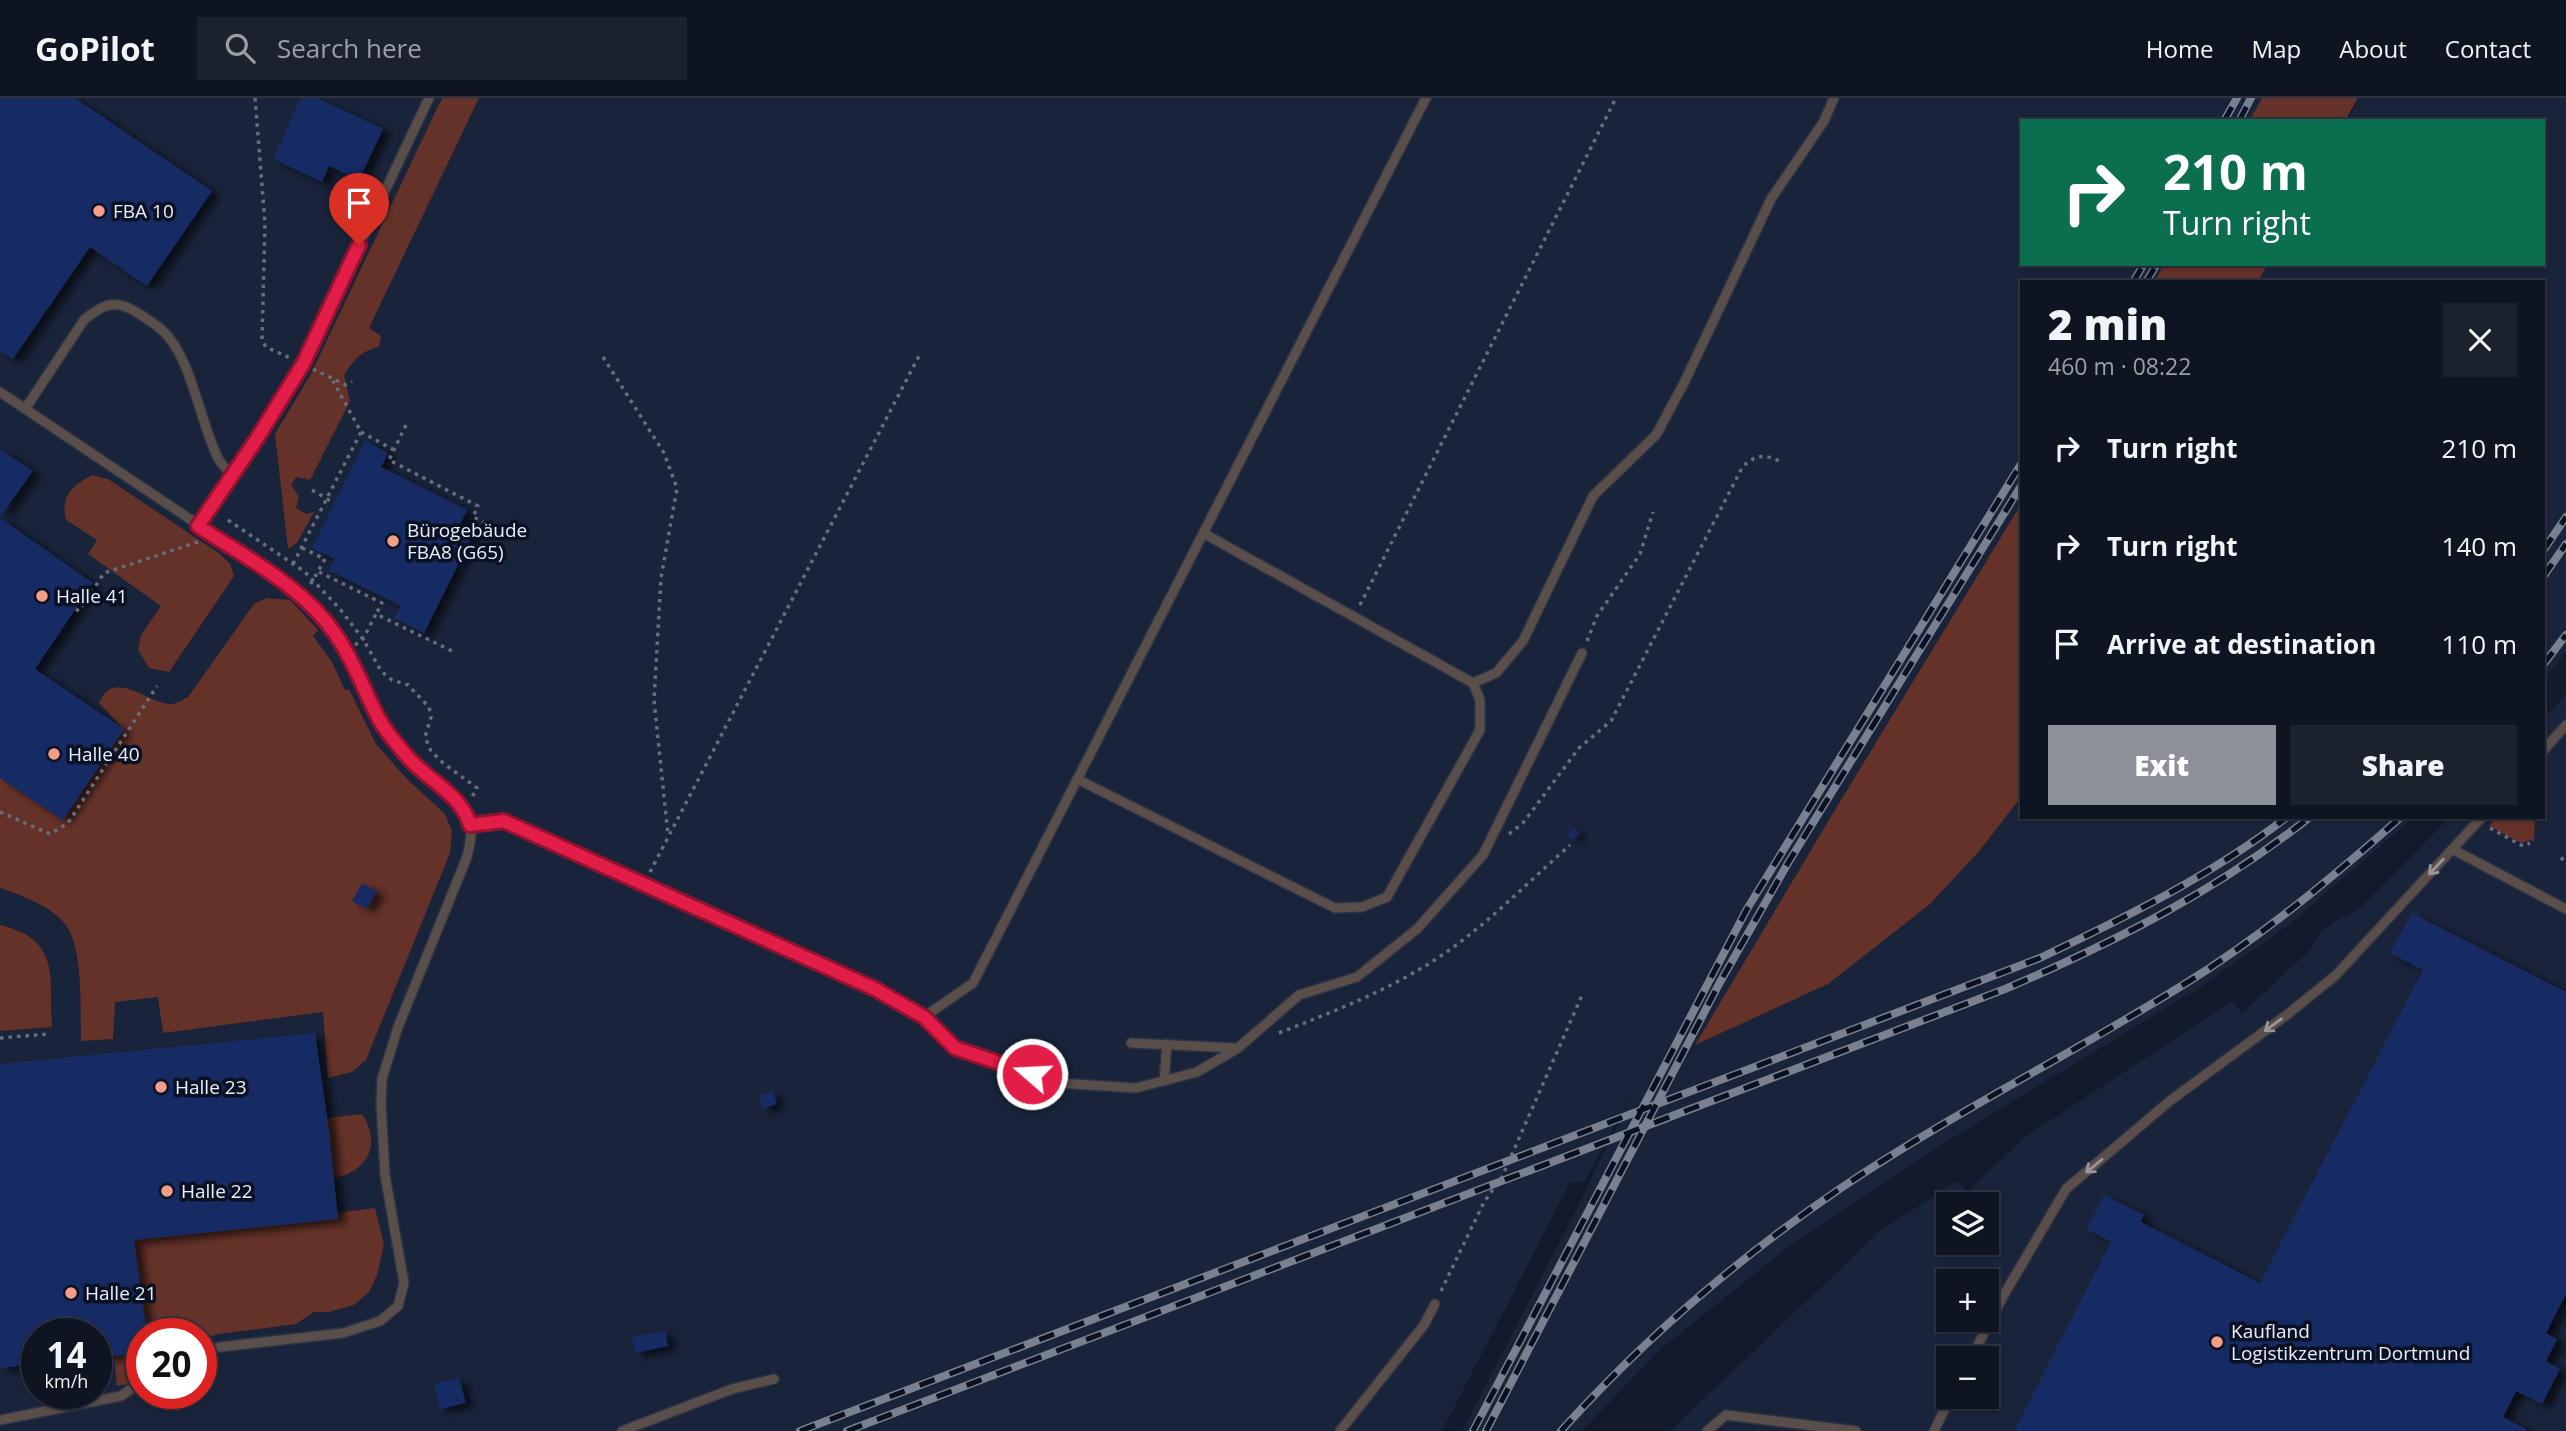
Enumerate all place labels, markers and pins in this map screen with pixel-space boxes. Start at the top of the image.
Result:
pin [329,173,389,245]
place label: FBA 10 [113,198,174,224]
marker: FBA 10 [91,203,107,219]
place label: Bürogebäude FBA8 (G65) [407,517,527,565]
marker: Bürogebäude FBA8 (G65) [385,533,401,549]
place label: Halle 41 [56,583,128,609]
marker: Halle 41 [34,588,50,604]
place label: Halle 40 [68,741,140,767]
marker: Halle 40 [46,746,62,762]
place label: Halle 23 [175,1074,247,1100]
marker: Halle 23 [153,1079,169,1095]
place label: Halle 22 [181,1178,253,1204]
marker: Halle 22 [159,1183,175,1199]
place label: Halle 21 [85,1280,157,1306]
marker: Halle 21 [63,1285,79,1301]
place label: Kaufland Logistikzentrum Dortmund [2231,1318,2470,1366]
marker: Kaufland Logistikzentrum Dortmund [2209,1334,2225,1350]

